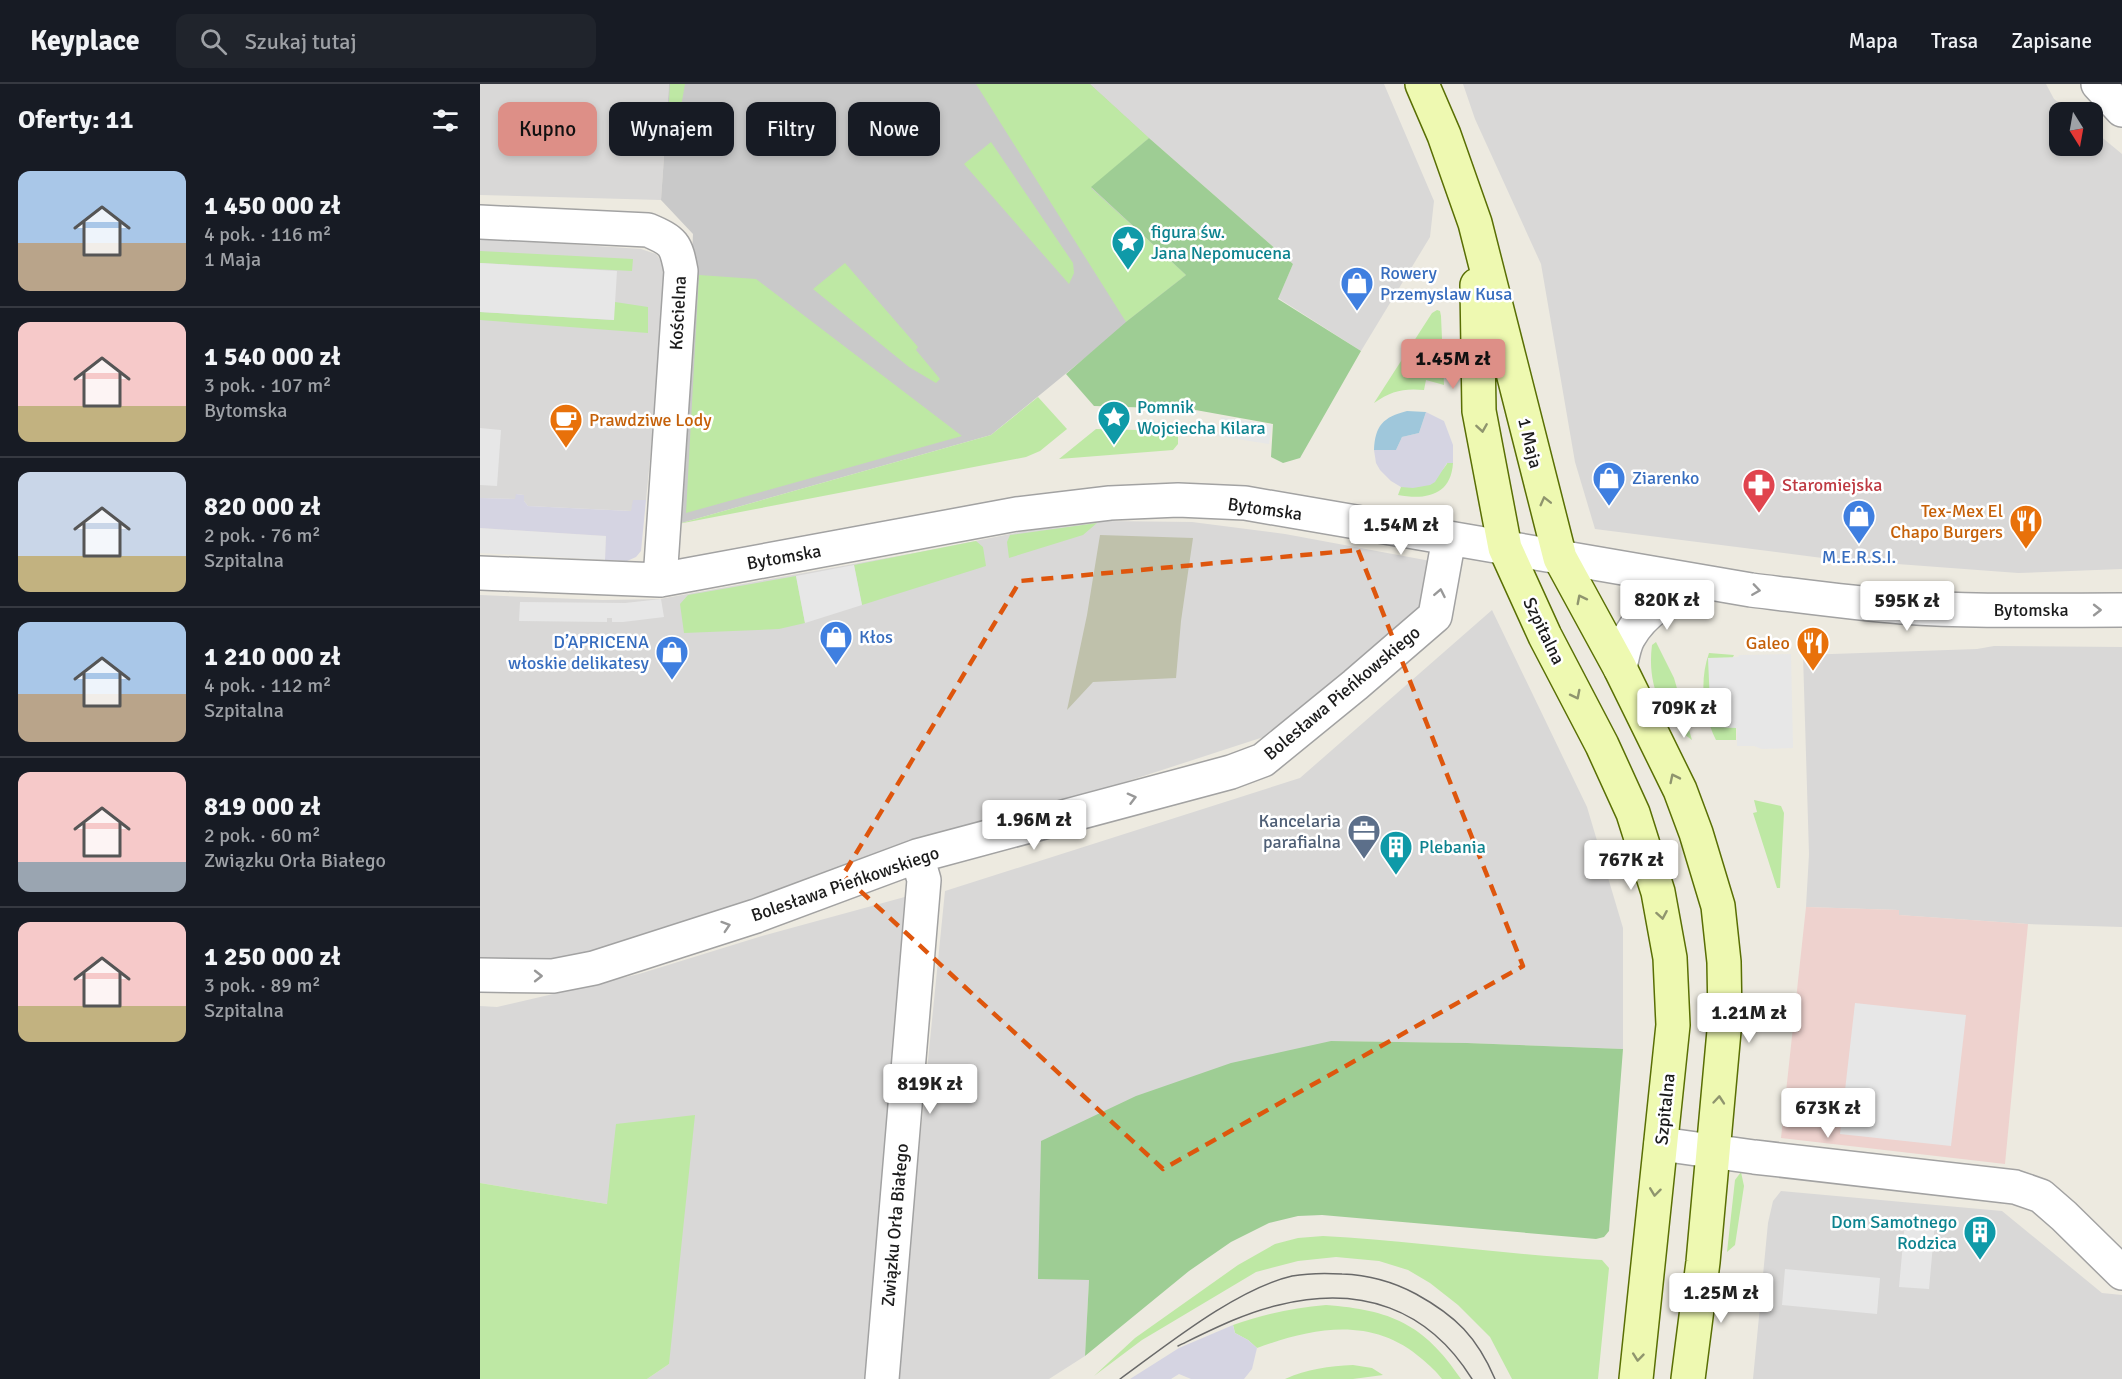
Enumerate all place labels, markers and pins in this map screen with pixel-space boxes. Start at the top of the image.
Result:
place label: figura św. Jana Nepomucena [1151,221,1291,264]
place icon: figura św. Jana Nepomucena [1110,224,1146,271]
place label: Rowery Przemyslaw Kusa [1380,262,1512,305]
shop icon: Rowery Przemyslaw Kusa [1339,265,1375,312]
pin: 1.45M zł [1391,339,1515,390]
place label: Pomnik Wojciecha Kilara [1137,396,1266,439]
place icon: Pomnik Wojciecha Kilara [1096,399,1132,446]
cafe icon: Prawdziwe Lody [548,402,584,449]
place label: Prawdziwe Lody [589,409,712,431]
shop icon: Ziarenko [1591,460,1627,507]
place label: Ziarenko [1632,467,1699,489]
pharmacy icon: Staromiejska [1741,467,1777,514]
place label: Staromiejska [1782,474,1882,496]
shop icon: M.E.R.S.I. [1841,498,1877,545]
place label: Tex-Mex El Chapo Burgers [1890,500,2003,543]
restaurant icon: Tex-Mex El Chapo Burgers [2008,503,2044,550]
pin: 1.54M zł [1339,505,1463,556]
place label: M.E.R.S.I. [1822,546,1896,568]
pin: 820K zł [1612,580,1722,631]
pin: 595K zł [1852,581,1962,632]
shop icon: Kłos [818,619,854,666]
restaurant icon: Galeo [1795,625,1831,672]
place label: Kłos [859,626,893,648]
place label: D’APRICENA włoskie delikatesy [508,631,650,674]
place label: Galeo [1746,632,1790,654]
shop icon: D’APRICENA włoskie delikatesy [654,634,690,681]
pin: 709K zł [1629,688,1739,739]
pin: 1.96M zł [972,800,1096,851]
place label: Kancelaria parafialna [1259,810,1341,853]
office icon: Kancelaria parafialna [1346,813,1382,860]
building icon: Plebania [1378,829,1414,876]
place label: Plebania [1419,836,1486,858]
pin: 767K zł [1576,840,1686,891]
pin: 1.21M zł [1687,993,1811,1044]
pin: 819K zł [875,1064,985,1115]
pin: 673K zł [1773,1088,1883,1139]
place label: Dom Samotnego Rodzica [1831,1211,1957,1254]
building icon: Dom Samotnego Rodzica [1962,1214,1998,1261]
pin: 1.25M zł [1659,1273,1783,1324]

